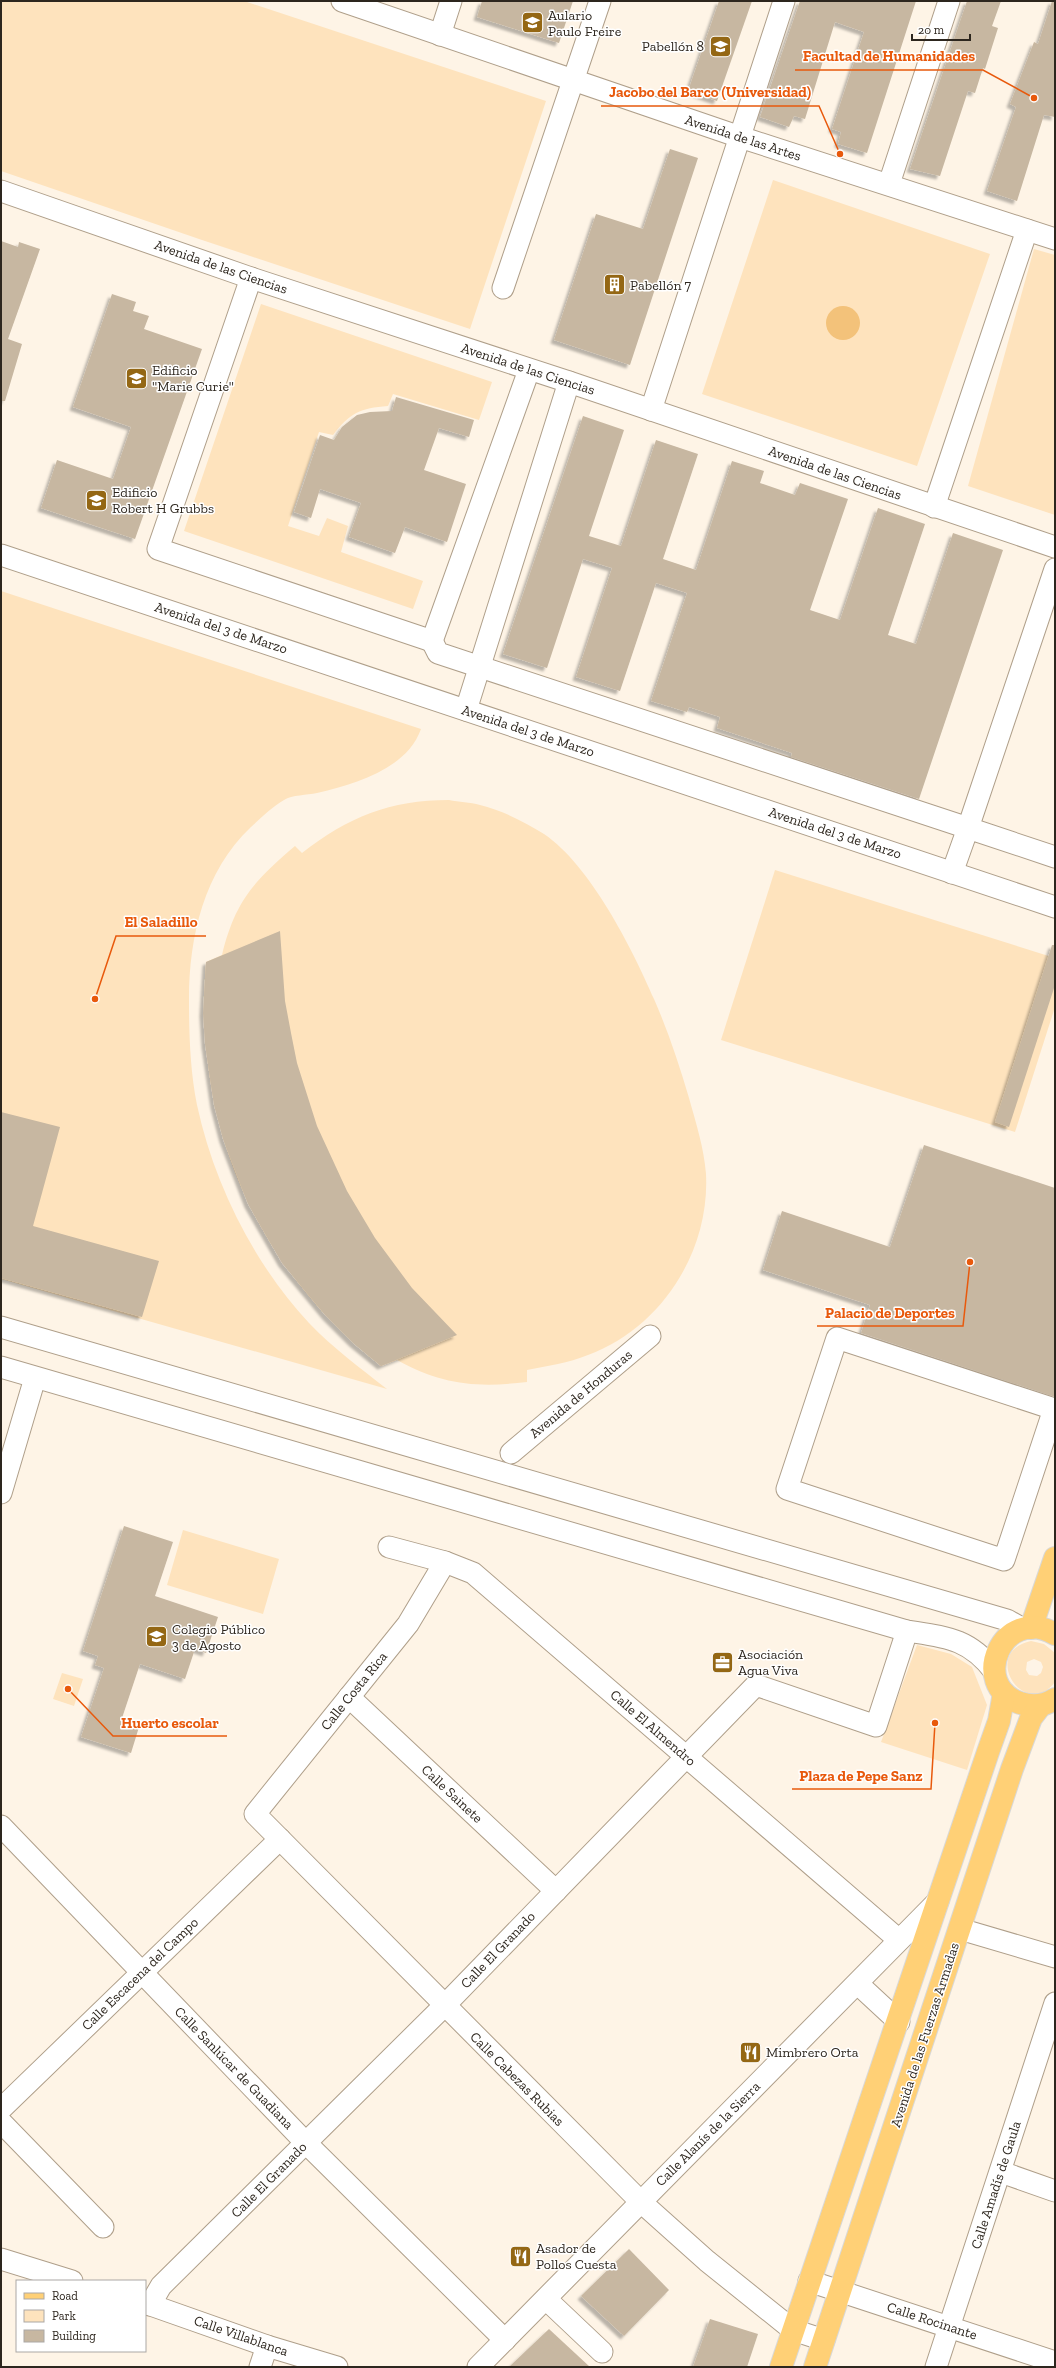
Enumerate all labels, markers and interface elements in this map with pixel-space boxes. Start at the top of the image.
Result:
place label: Aulario Paulo Freire [548,7,622,40]
school or university icon: Aulario Paulo Freire [519,10,545,36]
scale bar [912,16,970,42]
text: 20 m [918,23,945,37]
school or university icon: Pabellón 8 [707,33,733,59]
place label: Pabellón 8 [642,38,704,55]
callout: Facultad de Humanidades [795,43,983,70]
text: Facultad de Humanidades [803,47,975,65]
callout: Jacobo del Barco (Universidad) [601,79,819,106]
text: Jacobo del Barco (Universidad) [609,83,811,101]
street label: Avenida de las Artes [683,111,803,165]
street label: Avenida de las Ciencias [152,236,290,298]
building icon: Pabellón 7 [602,272,628,298]
place label: Pabellón 7 [630,277,692,294]
street label: Avenida de las Ciencias [459,339,597,399]
place label: Edificio "Marie Curie" [152,362,234,395]
school or university icon: Edificio "Marie Curie" [124,365,150,391]
street label: Avenida de las Ciencias [766,442,904,504]
place label: Edificio Robert H Grubbs [112,484,214,517]
school or university icon: Edificio Robert H Grubbs [83,487,109,513]
street label: Avenida del 3 de Marzo [152,598,290,658]
street label: Avenida del 3 de Marzo [459,701,597,761]
street label: Avenida del 3 de Marzo [766,803,904,863]
callout: El Saladillo [116,909,206,936]
text: El Saladillo [124,913,198,931]
callout: Palacio de Deportes [817,1299,963,1326]
text: Palacio de Deportes [825,1304,955,1322]
street label: Avenida de Honduras [526,1346,636,1442]
place label: Colegio Público 3 de Agosto [172,1621,265,1654]
school or university icon: Colegio Público 3 de Agosto [144,1624,170,1650]
place label: Asociación Agua Viva [738,1646,803,1679]
street label: Calle Costa Rica [317,1648,391,1734]
office icon: Asociación Agua Viva [710,1649,736,1675]
street label: Calle El Almendro [607,1686,699,1770]
callout: Huerto escolar [113,1709,227,1736]
text: Huerto escolar [121,1714,219,1732]
street label: Calle Sainete [418,1761,486,1827]
callout: Plaza de Pepe Sanz [792,1762,931,1789]
text: Plaza de Pepe Sanz [799,1767,923,1785]
street label: Calle El Granado [457,1908,539,1992]
street label: Calle Escacena del Campo [78,1914,202,2034]
street label: Avenida de las Fuerzas Armadas [887,1940,963,2130]
street label: Calle Sanlúcar de Guadiana [171,2003,297,2133]
street label: Calle Cabezas Rubias [466,2028,568,2130]
restaurant icon: Mimbrero Orta [737,2039,763,2065]
place label: Mimbrero Orta [766,2044,859,2061]
street label: Calle Alanís de la Sierra [652,2078,764,2190]
street label: Calle Amadís de Gaula [967,2119,1025,2251]
street label: Calle El Granado [228,2139,310,2221]
place label: Asador de Pollos Cuesta [536,2240,617,2273]
restaurant icon: Asador de Pollos Cuesta [508,2243,534,2269]
legend [16,2280,146,2352]
text: Road [52,2289,78,2303]
street label: Calle Rocinante [885,2298,980,2344]
text: Park [52,2309,77,2323]
street label: Calle Villablanca [192,2312,291,2360]
text: Building [52,2329,96,2343]

